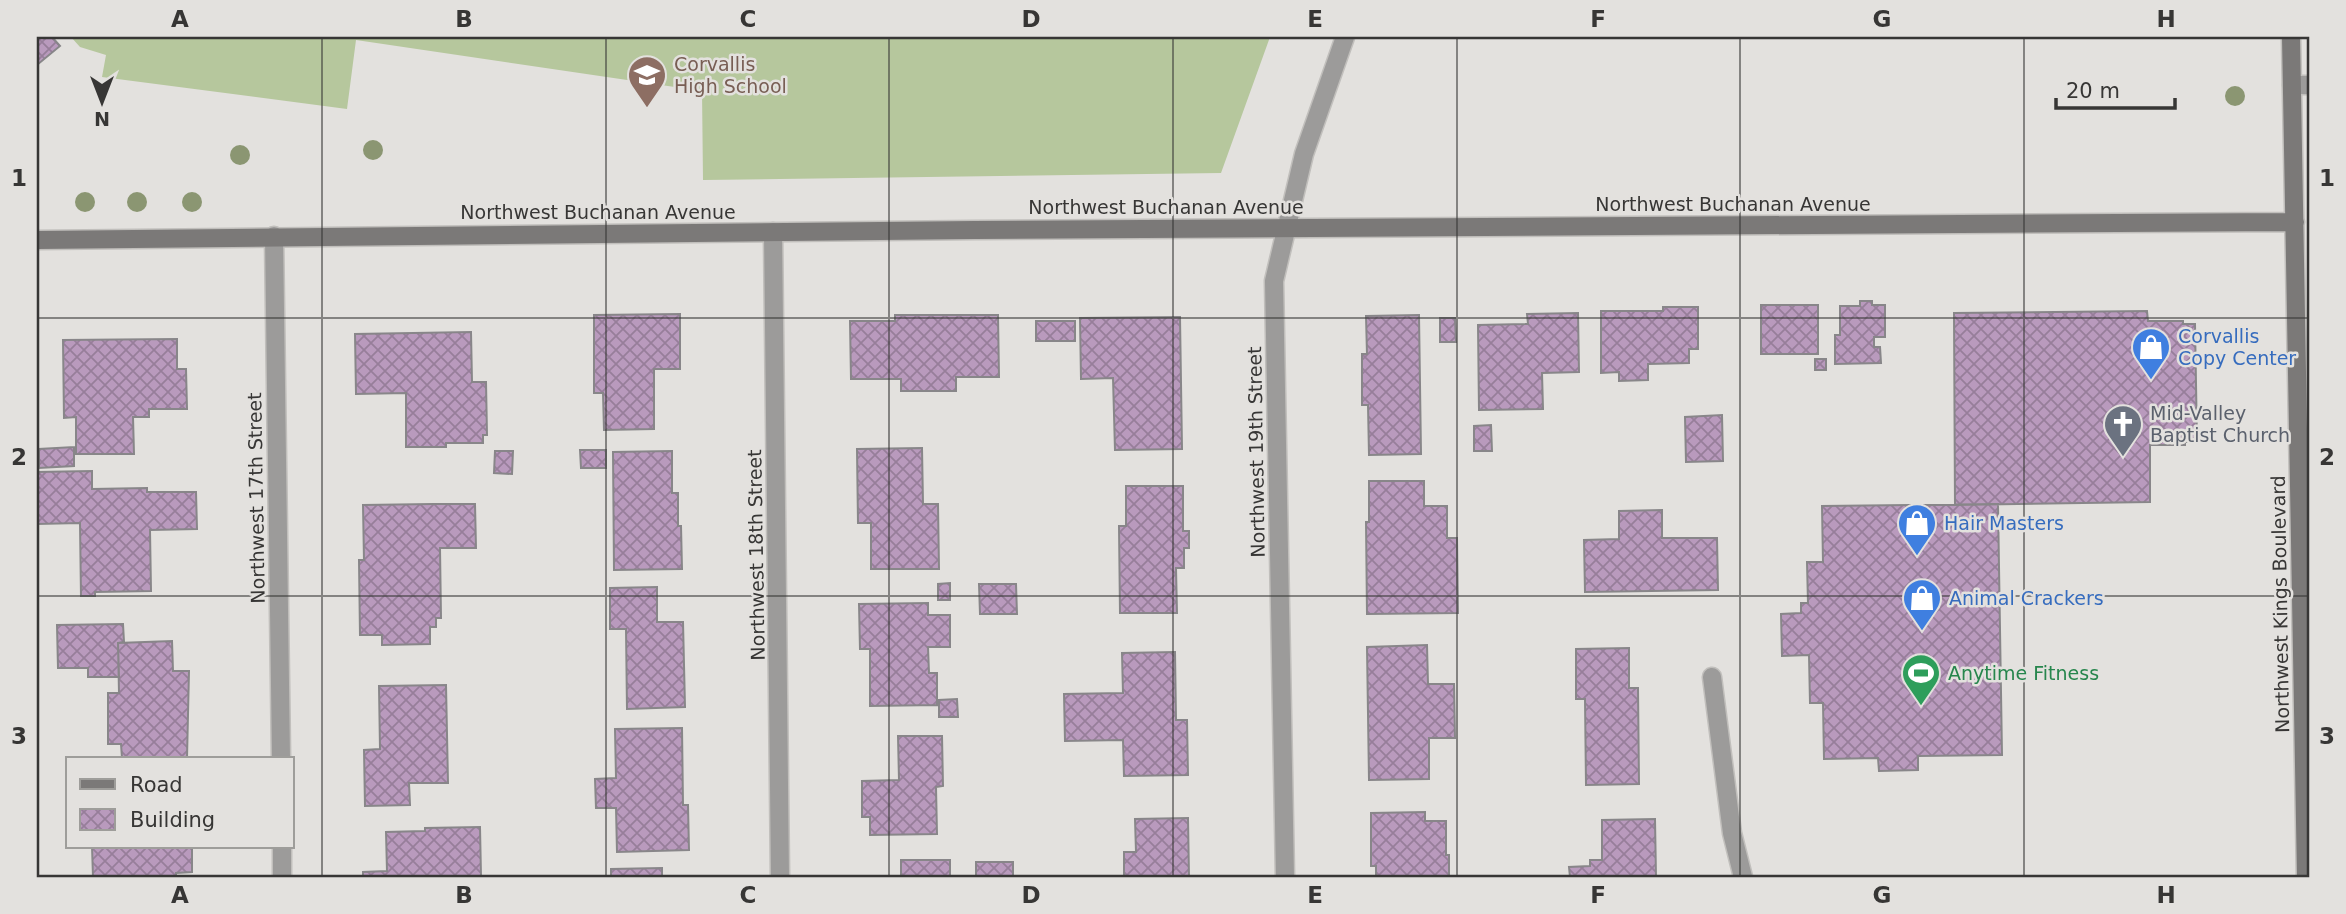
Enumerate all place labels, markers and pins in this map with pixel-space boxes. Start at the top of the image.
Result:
place label: Corvallis High School [674,53,787,97]
school or university icon: Corvallis High School [626,54,668,109]
place label: Corvallis Copy Center [2178,325,2296,369]
shop icon: Corvallis Copy Center [2130,326,2172,381]
place label: Mid-Valley Baptist Church [2150,402,2290,446]
church icon: Mid-Valley Baptist Church [2102,403,2144,458]
shop icon: Hair Masters [1896,502,1938,557]
place label: Hair Masters [1944,512,2064,534]
shop icon: Animal Crackers [1901,577,1943,632]
place label: Animal Crackers [1949,587,2104,609]
sports icon: Anytime Fitness [1900,652,1942,707]
place label: Anytime Fitness [1948,662,2099,684]

